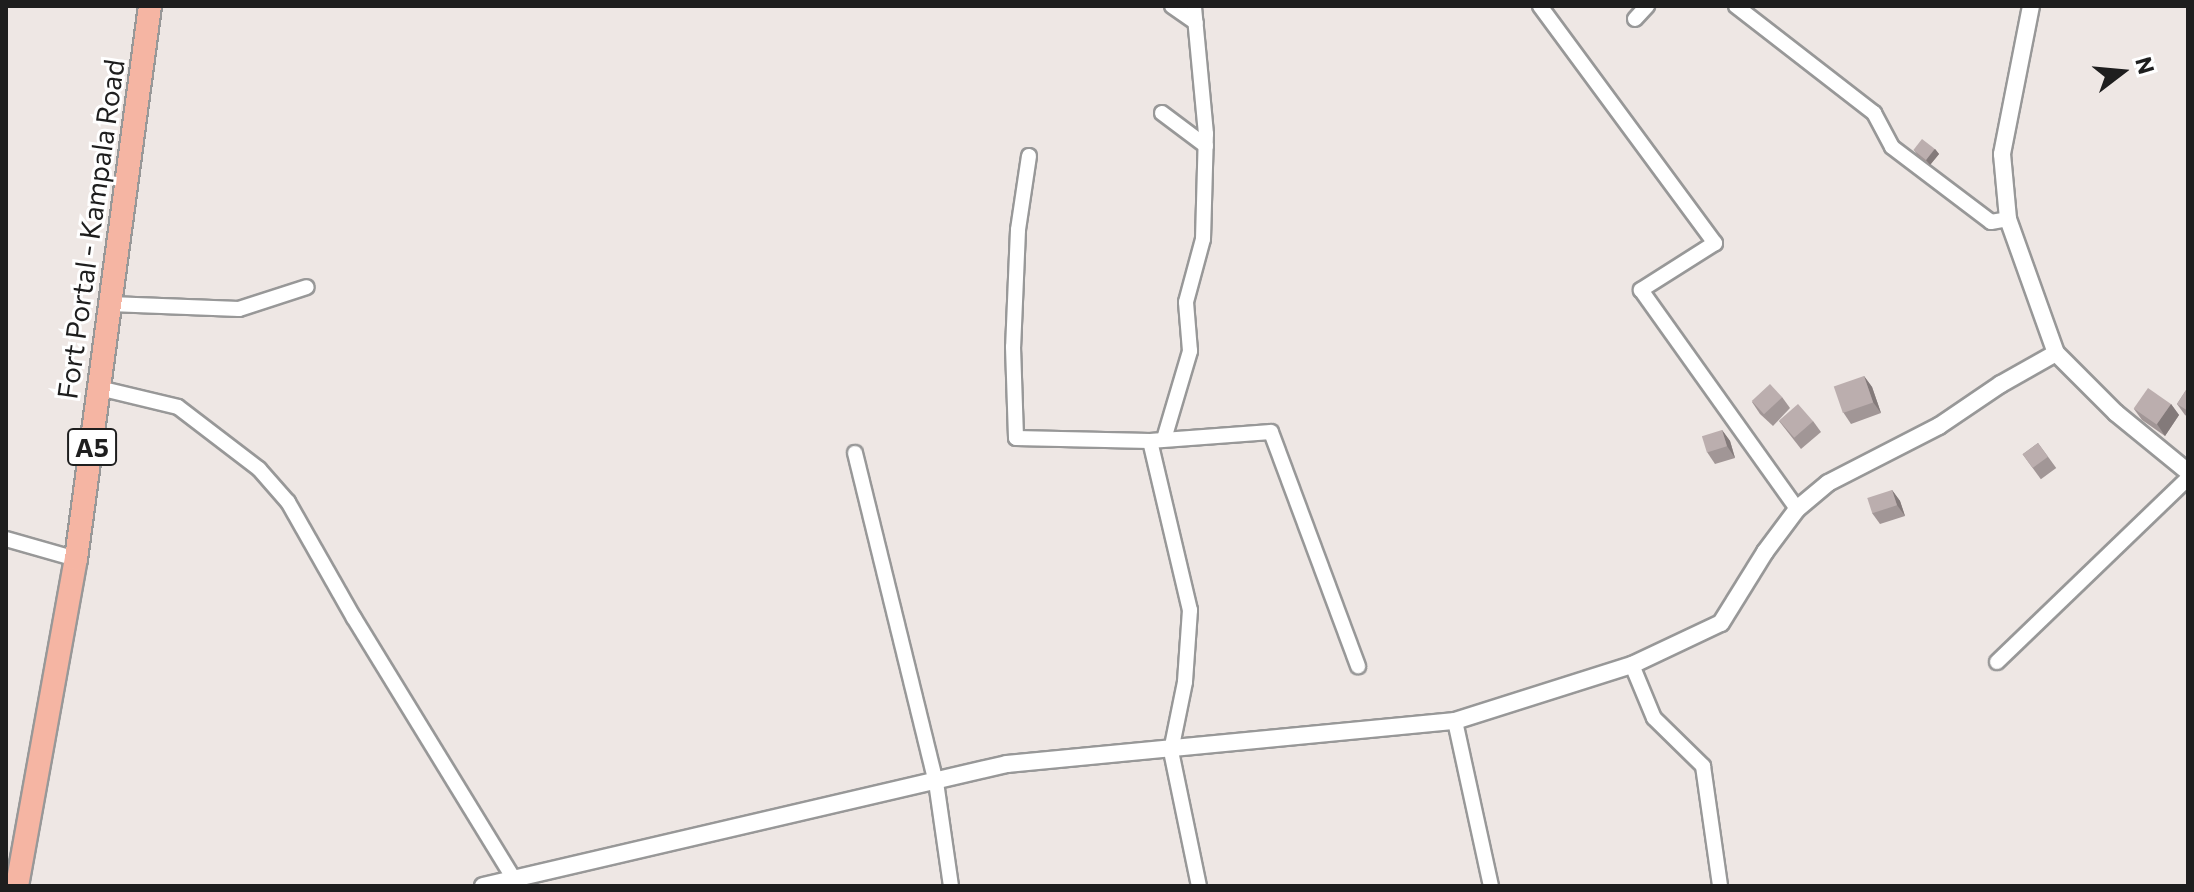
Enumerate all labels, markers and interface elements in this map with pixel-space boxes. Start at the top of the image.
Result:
north arrow [2082,32,2162,112]
text: N [2130,54,2161,77]
street label: Fort Portal - Kampala Road [50,57,130,401]
road number: A5 [66,425,118,469]

